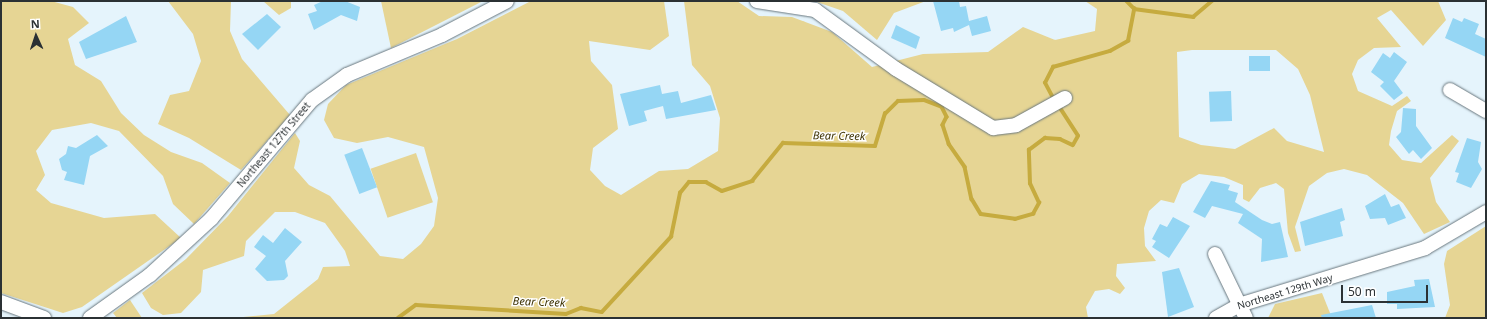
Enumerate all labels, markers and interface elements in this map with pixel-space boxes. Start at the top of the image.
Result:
north arrow [16,16,56,56]
text: N [30,16,40,31]
street label: Northeast 127th Street [235,100,313,190]
water label: Bear Creek [813,129,865,143]
street label: Northeast 129th Way [1236,272,1334,312]
scale bar [1343,277,1430,303]
text: 50 m [1348,283,1376,300]
water label: Bear Creek [512,294,566,310]

